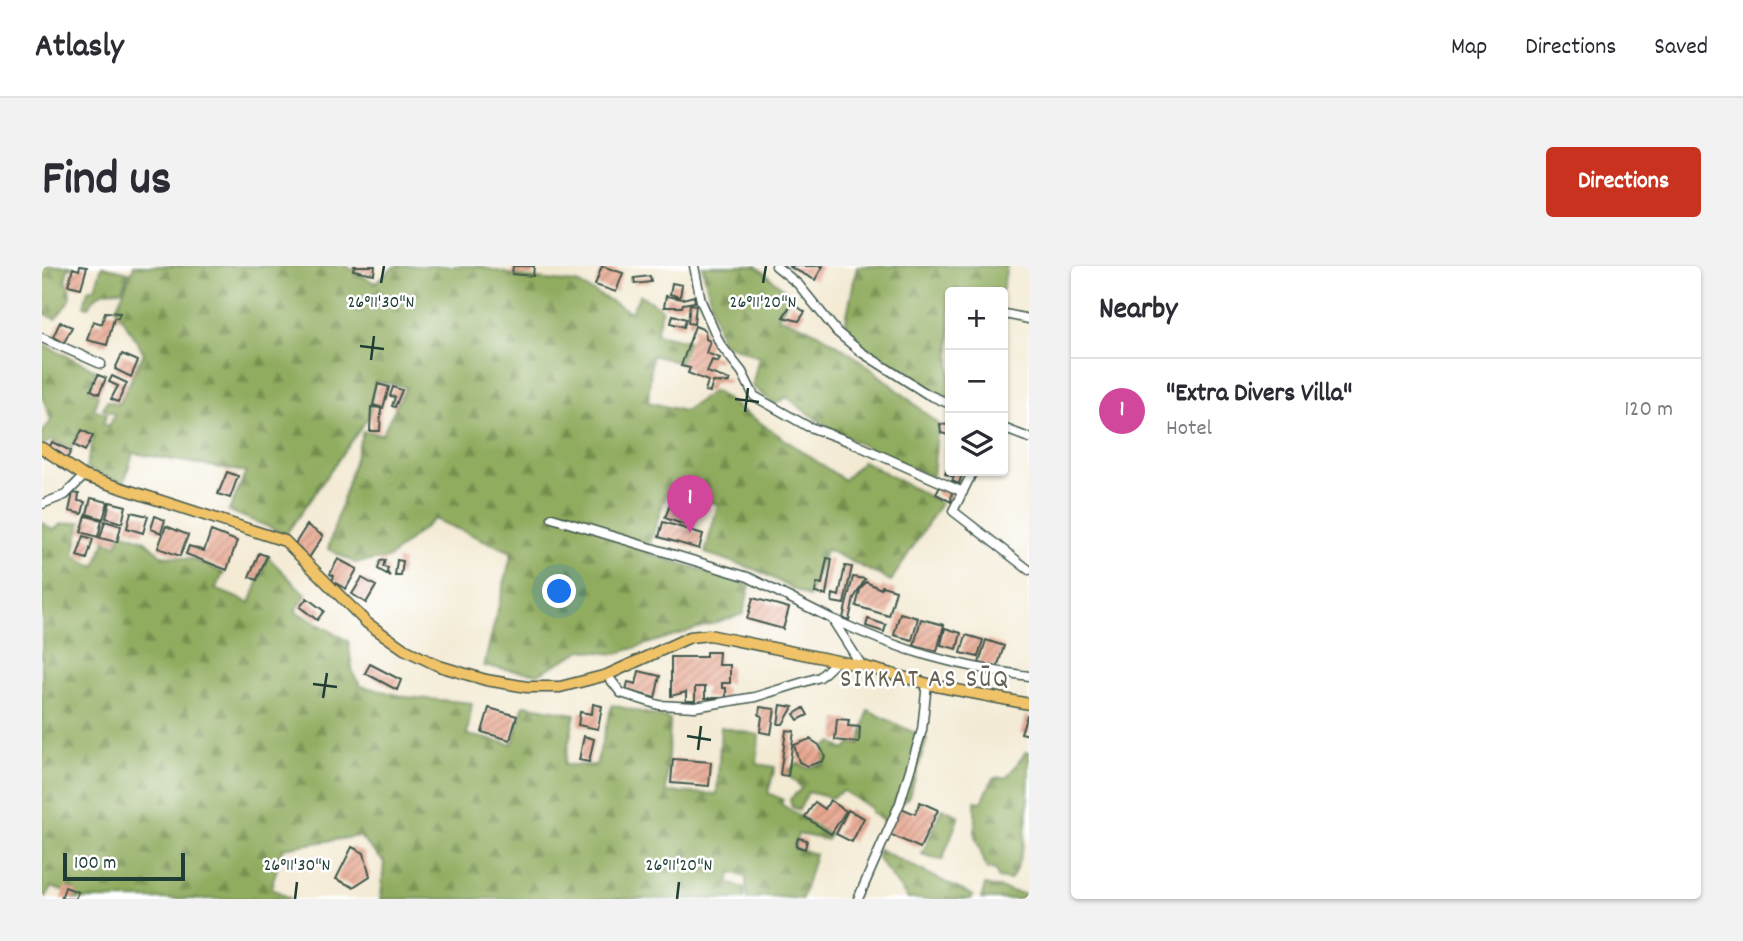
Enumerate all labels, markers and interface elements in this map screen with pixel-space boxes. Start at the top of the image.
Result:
text: Atlasly [35,25,124,72]
text: Map [1451,31,1487,65]
text: Directions [1525,31,1616,65]
text: Saved [1654,31,1708,65]
text: Find us [42,147,171,217]
button: Directions [1546,147,1701,217]
map controls [945,287,1008,476]
button: + [945,287,1008,350]
text: Nearby [1099,290,1177,333]
text: 26°11'30"N [348,291,415,316]
text: 26°11'20"N [730,291,796,316]
button: − [945,350,1008,413]
text: "Extra Divers Villa" [1166,376,1352,413]
text: 1 [1119,394,1125,427]
text: 120 m [1624,394,1673,427]
button: layers [945,413,1008,476]
text: Hotel [1166,413,1212,446]
pin: 1 [667,475,713,533]
your location [542,574,576,608]
district label: SIKKAT AS SŪQ [840,662,1010,699]
scale bar [63,850,186,882]
text: 100 m [74,851,116,878]
text: 26°11'30"N [264,854,331,879]
text: 26°11'20"N [646,854,712,879]

